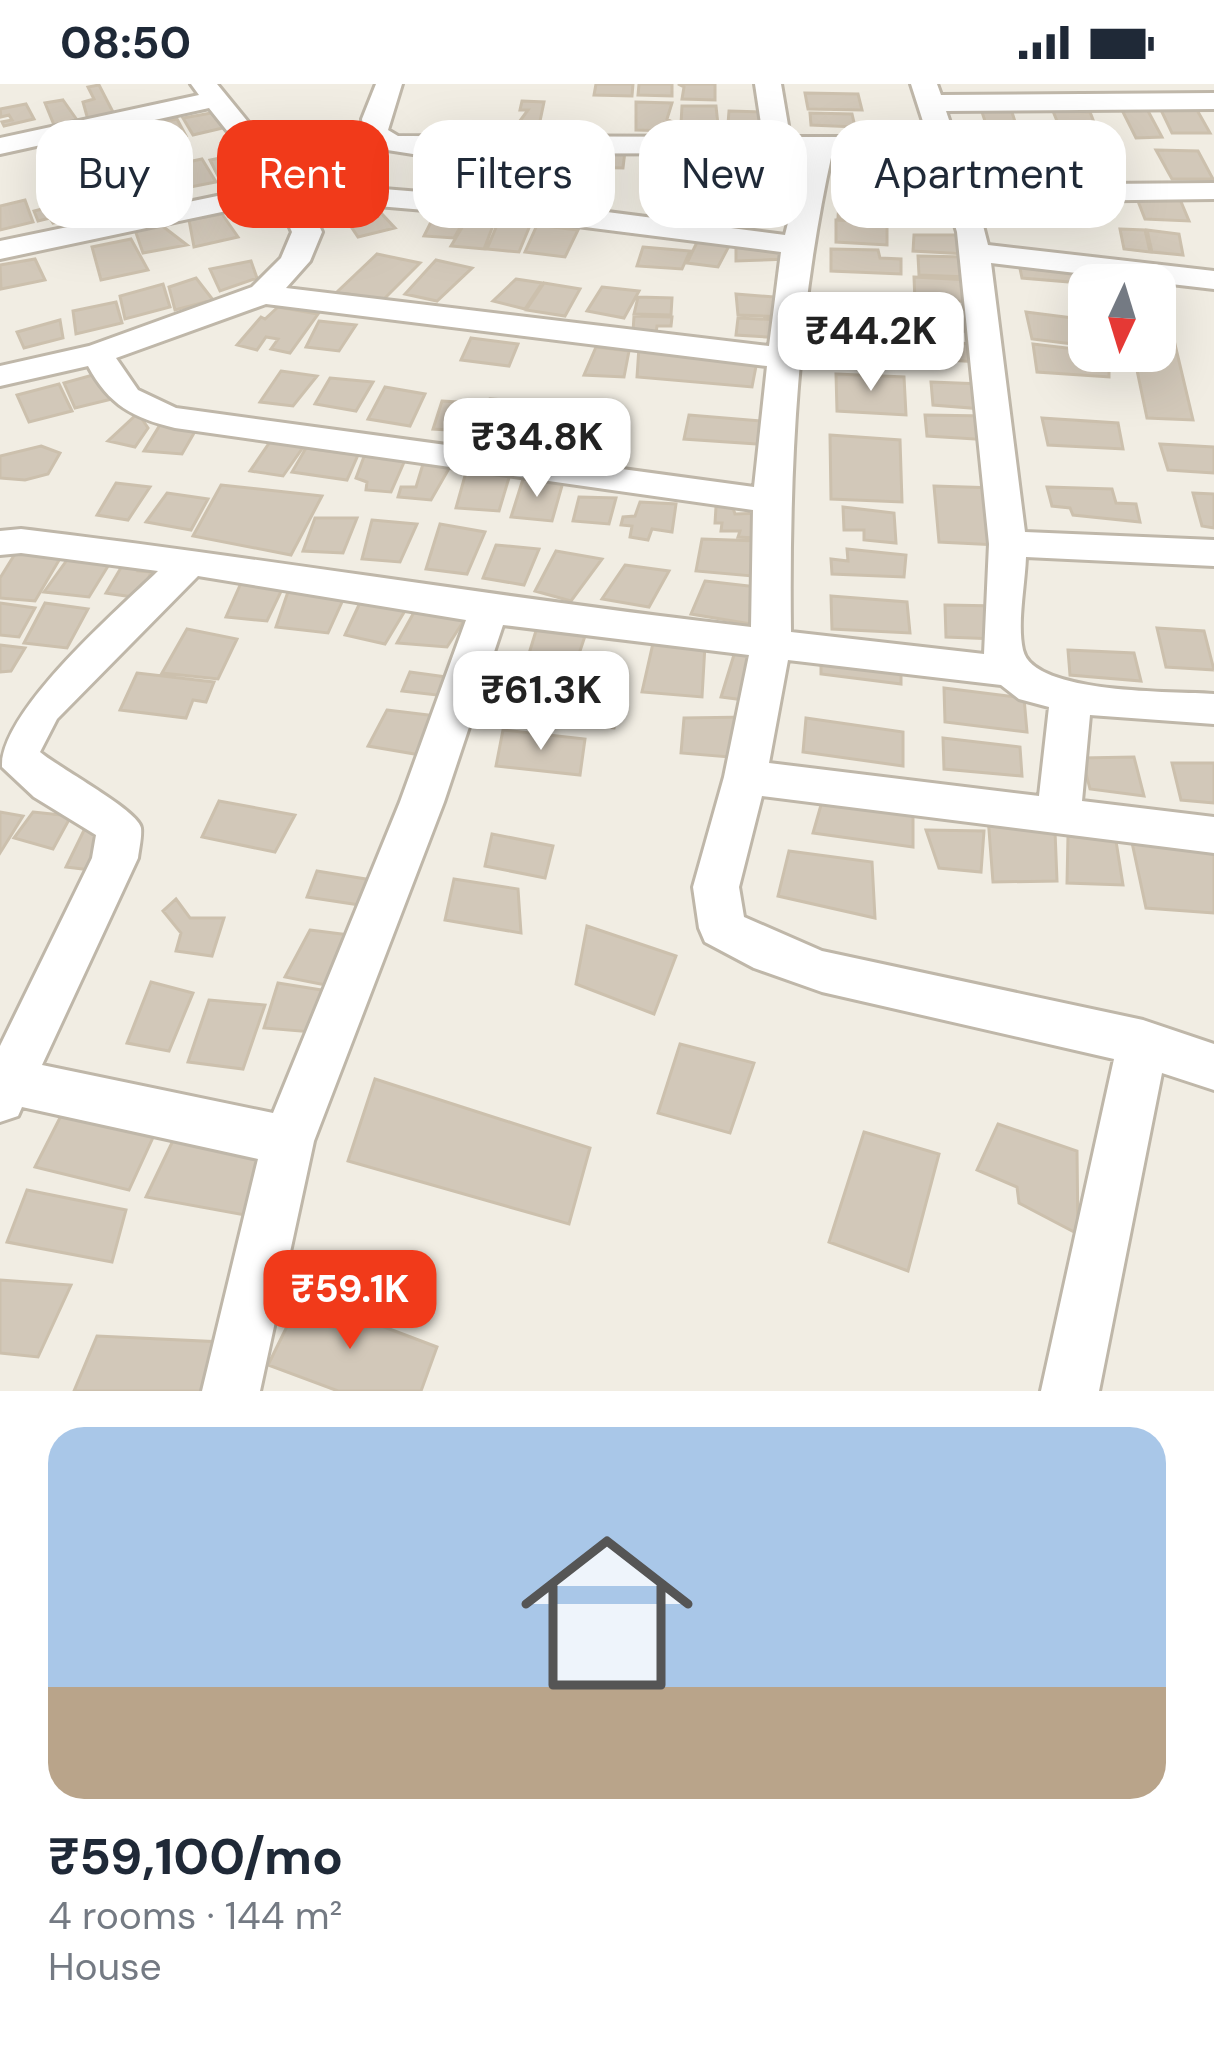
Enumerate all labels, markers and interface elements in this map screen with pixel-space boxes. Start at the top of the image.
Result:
text: 08:50 [60,13,191,72]
chip: Buy [36,120,193,228]
chip: Rent [217,120,389,228]
chip: Filters [413,120,615,228]
chip: New [639,120,807,228]
chip: Apartment [831,120,1126,228]
north arrow [1068,264,1176,372]
map controls [1068,264,1176,372]
pin: ₹44.2K [773,292,969,394]
text: ₹44.2K [805,305,937,356]
pin: ₹34.8K [439,398,635,500]
text: ₹34.8K [471,411,603,462]
pin: ₹61.3K [443,651,639,753]
text: ₹61.3K [480,664,602,715]
pin: ₹59.1K [252,1250,448,1352]
text: ₹59.1K [290,1263,410,1314]
icon: home [499,1505,715,1721]
text: ₹59,100/mo [48,1823,343,1890]
text: 4 rooms · 144 m² [48,1890,342,1941]
text: House [48,1941,162,1992]

